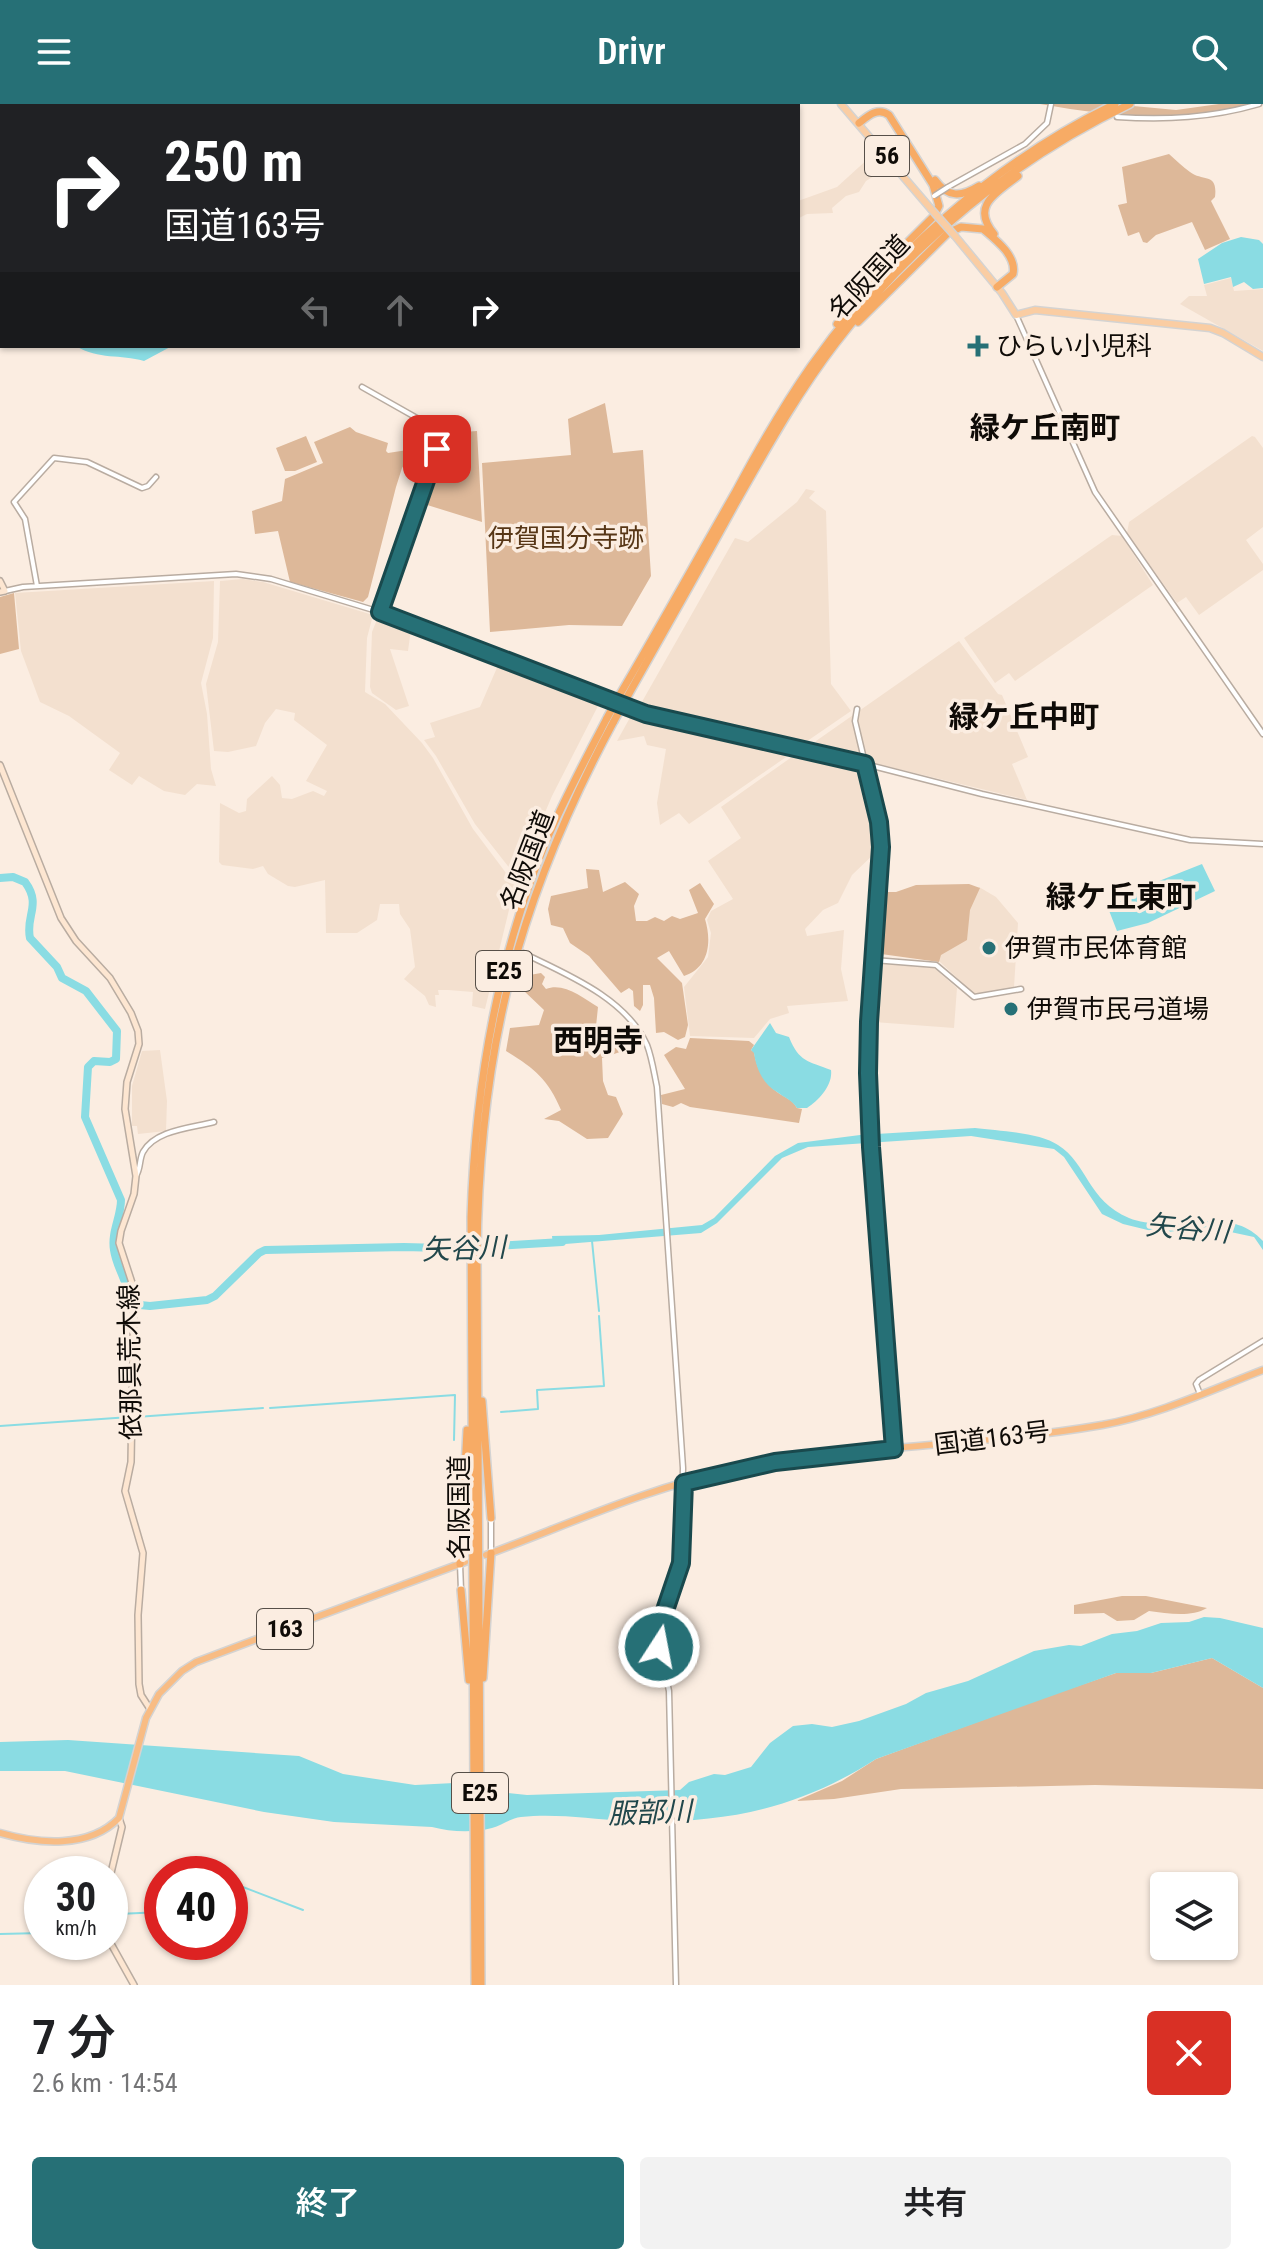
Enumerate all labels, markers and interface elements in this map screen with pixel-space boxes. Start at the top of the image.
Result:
icon: menu [32,30,76,74]
icon: search [1187,30,1231,74]
text: Drivr [597,31,666,73]
text: 250 m [164,129,303,195]
icon: right [32,136,136,240]
road number: 56 [865,136,909,176]
text: 国道163号 [164,205,325,247]
street label: 名阪国道 [823,229,915,325]
icon: left [294,288,338,332]
icon: ahead [378,288,422,332]
icon: right [462,288,506,332]
place label: ひらい小児科 [996,331,1152,361]
marker: ひらい小児科 [967,335,989,357]
district label: 緑ケ丘南町 [970,410,1120,445]
pin [403,415,471,483]
icon: arrive [415,427,459,471]
park label: 伊賀国分寺跡 [488,523,644,553]
district label: 緑ケ丘中町 [949,699,1099,734]
street label: 名阪国道 [494,806,560,914]
district label: 緑ケ丘東町 [1046,879,1196,914]
place label: 伊賀市民体育館 [1005,933,1187,963]
marker: 伊賀市民体育館 [980,939,998,957]
road number: E25 [476,951,532,991]
place label: 伊賀市民弓道場 [1027,994,1209,1024]
marker: 伊賀市民弓道場 [1002,1000,1020,1018]
district label: 西明寺 [553,1023,643,1058]
water label: 矢谷川 [1145,1208,1234,1249]
water label: 矢谷川 [421,1230,510,1266]
street label: 依那具荒木線 [114,1284,146,1440]
street label: 国道163号 [932,1416,1052,1460]
street label: 名阪国道 [444,1455,474,1559]
position arrow [617,1605,701,1689]
road number: 163 [257,1609,313,1649]
road number: E25 [452,1773,508,1813]
water label: 服部川 [607,1794,696,1830]
speed limit sign: 40 [144,1856,248,1960]
map controls [1150,1872,1238,1960]
button: layers [1150,1872,1238,1960]
text: 30 [56,1874,96,1921]
text: km/h [55,1916,97,1940]
text: 7 分 [32,2009,115,2066]
button: close [1147,2011,1231,2095]
text: 2.6 km · 14:54 [32,2068,177,2098]
button: 終了 [32,2157,624,2249]
button: 共有 [640,2157,1231,2249]

